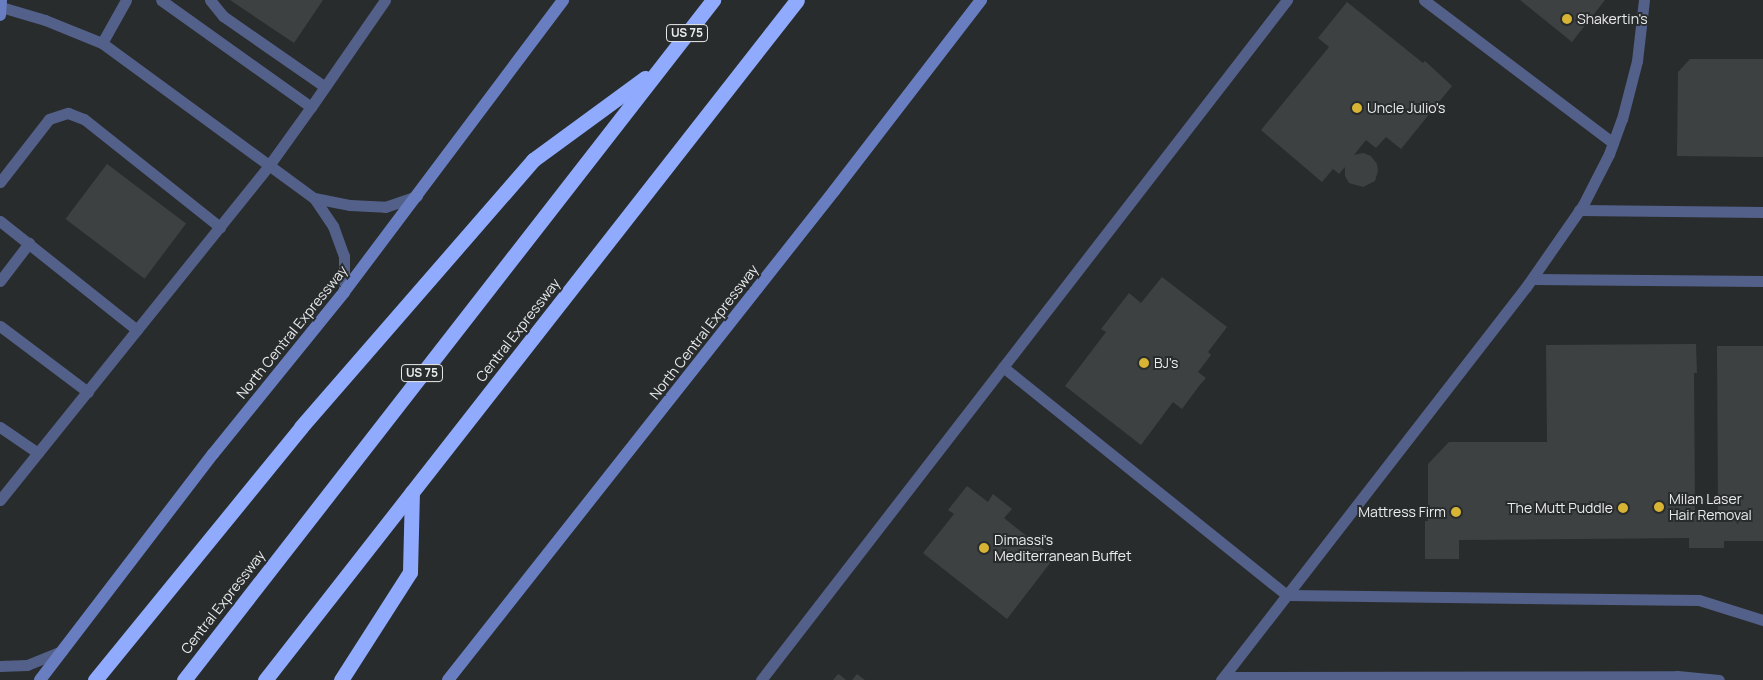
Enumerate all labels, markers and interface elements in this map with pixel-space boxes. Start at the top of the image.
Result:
place label: Shakertin's [1577,11,1648,27]
marker: Shakertin's [1561,13,1573,25]
road number: US 75 [666,23,708,42]
place label: Uncle Julio's [1367,100,1445,116]
marker: Uncle Julio's [1351,102,1363,114]
street label: North Central Expressway [646,261,762,403]
street label: North Central Expressway [233,262,351,402]
street label: Central Expressway [472,275,564,385]
place label: BJ's [1154,355,1178,371]
marker: BJ's [1138,357,1150,369]
road number: US 75 [401,363,443,382]
place label: Milan Laser Hair Removal [1669,491,1752,524]
place label: The Mutt Puddle [1507,500,1613,516]
marker: Milan Laser Hair Removal [1653,501,1665,513]
marker: The Mutt Puddle [1617,502,1629,514]
place label: Mattress Firm [1358,504,1446,520]
marker: Mattress Firm [1450,506,1462,518]
place label: Dimassi's Mediterranean Buffet [994,532,1132,564]
marker: Dimassi's Mediterranean Buffet [978,542,990,554]
street label: Central Expressway [177,547,269,657]

